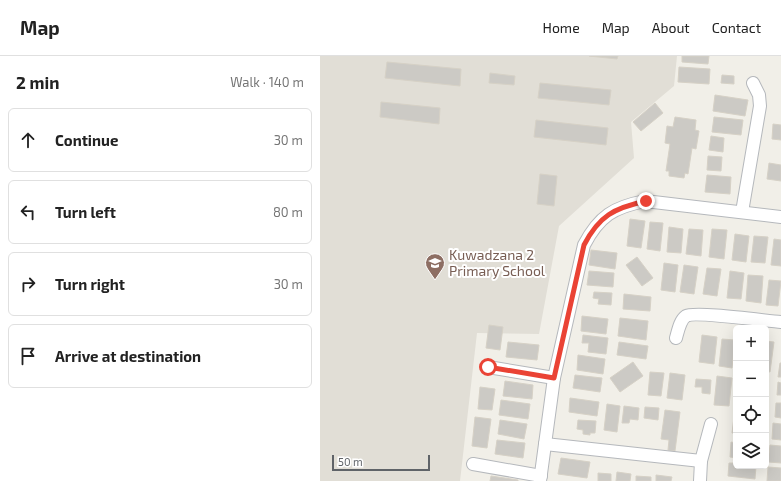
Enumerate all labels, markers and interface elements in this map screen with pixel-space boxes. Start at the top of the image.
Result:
text: Map [20,16,60,39]
text: Home [543,19,580,36]
text: Map [602,19,630,36]
text: About [652,19,690,36]
text: Contact [712,19,761,36]
text: 2 min [16,72,59,92]
text: Walk · 140 m [230,74,304,90]
icon: ahead [17,129,39,151]
text: Continue [55,131,118,149]
text: 30 m [274,132,303,148]
route end [637,192,655,210]
icon: left [17,201,39,223]
text: Turn left [55,203,116,221]
text: 80 m [273,204,303,220]
place label: Kuwadzana 2 Primary School [449,246,546,279]
school or university icon: Kuwadzana 2 Primary School [424,252,446,280]
icon: right [17,273,39,295]
text: Turn right [55,275,125,293]
text: 30 m [274,276,303,292]
map controls [733,325,769,469]
button: + [733,325,769,361]
icon: arrive [17,345,39,367]
text: Arrive at destination [55,347,201,365]
route start [479,358,497,376]
button: − [733,361,769,397]
button: locate [733,397,769,433]
button: layers [733,433,769,469]
scale bar [332,453,430,472]
text: 50 m [338,455,363,468]

